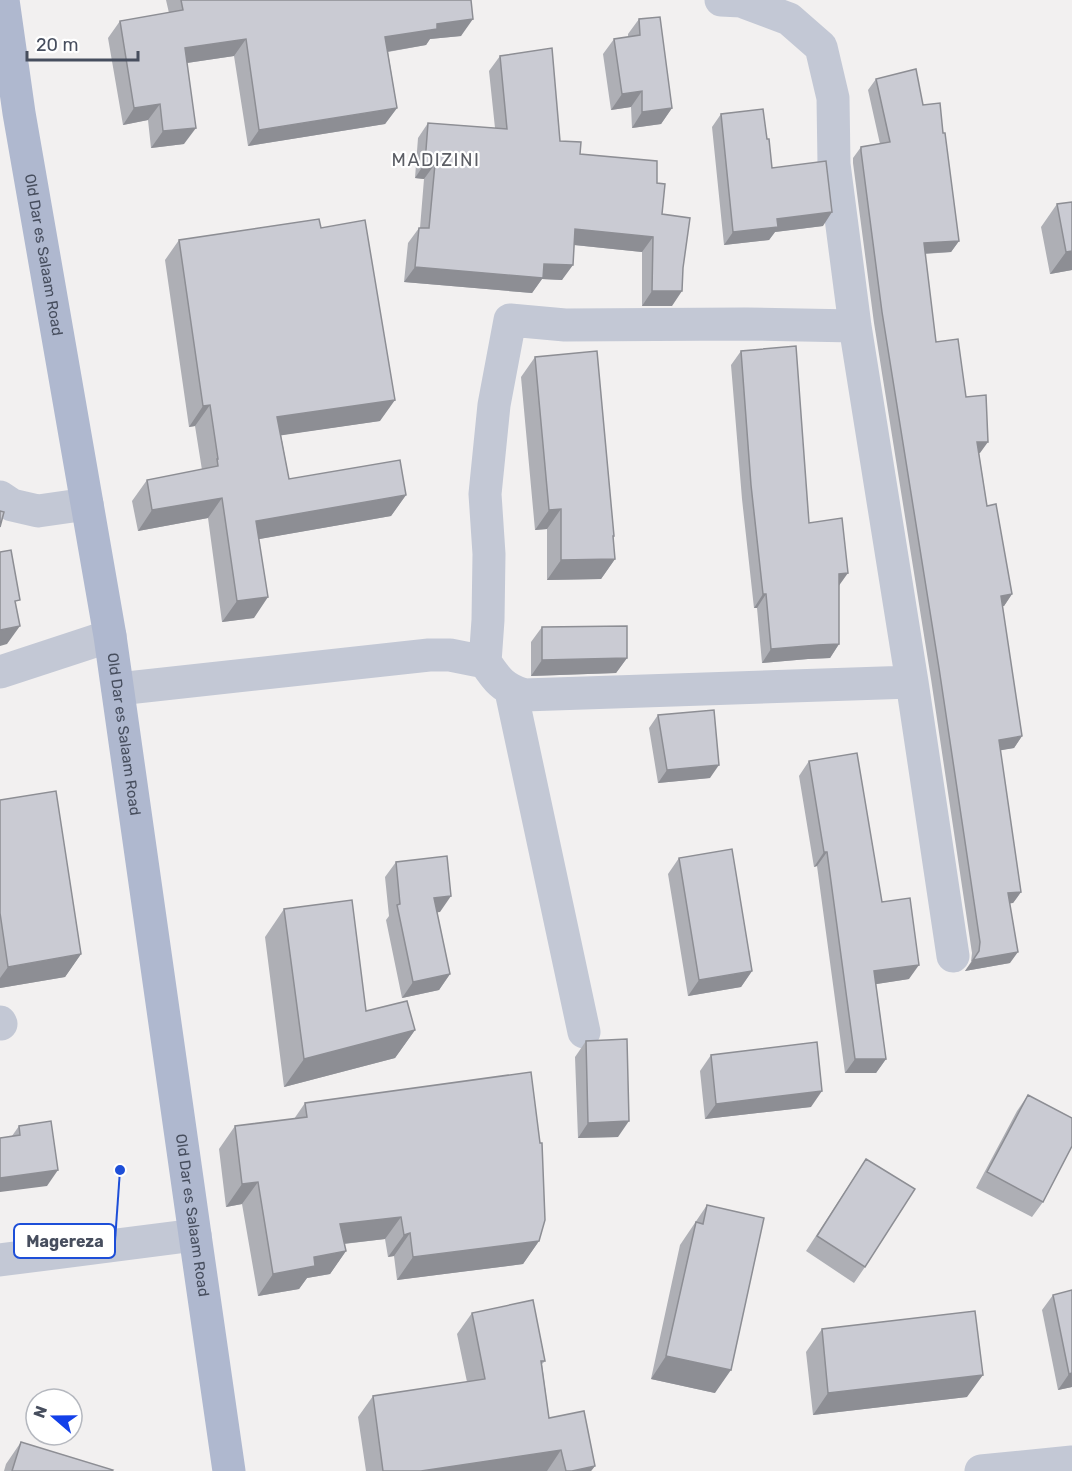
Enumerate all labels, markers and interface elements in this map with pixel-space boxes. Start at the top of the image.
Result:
scale bar [27,24,138,62]
text: 20 m [36,34,78,56]
district label: MADIZINI [392,149,480,171]
street label: Old Dar es Salaam Road [21,172,67,337]
street label: Old Dar es Salaam Road [103,651,144,817]
street label: Old Dar es Salaam Road [172,1133,213,1298]
callout: Magereza [14,1224,115,1258]
text: Magereza [26,1232,104,1251]
north arrow [24,1387,84,1447]
text: N [29,1403,51,1421]

